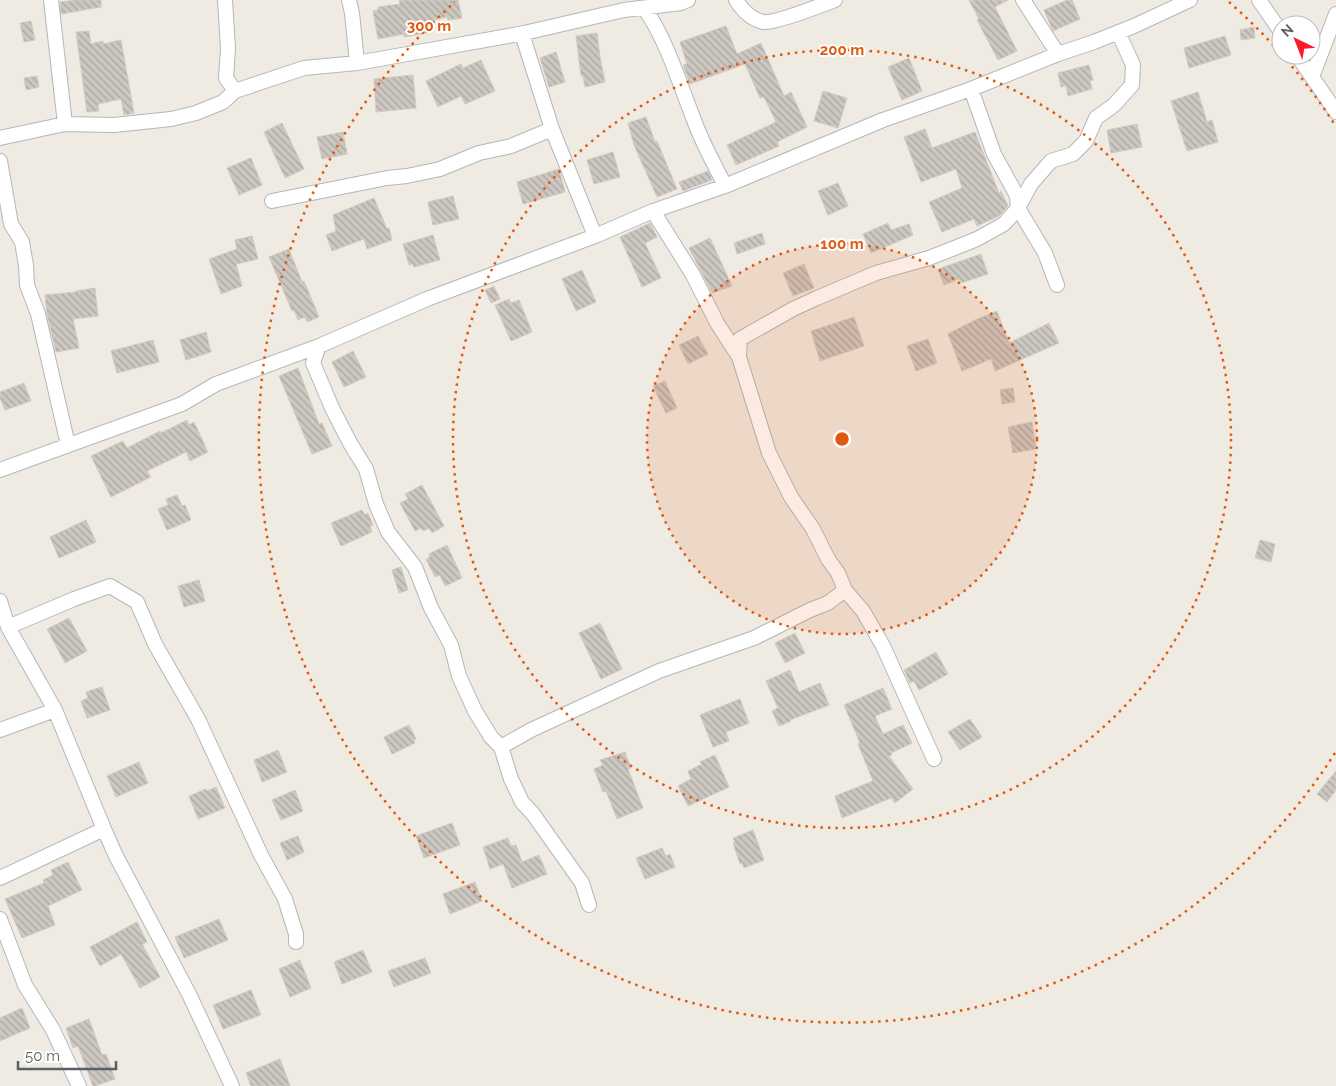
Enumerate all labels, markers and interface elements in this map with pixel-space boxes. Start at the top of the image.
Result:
north arrow [1271,15,1321,65]
text: 300 m [407,17,451,35]
text: N [1278,21,1296,40]
text: 200 m [820,41,864,59]
text: 100 m [820,235,864,253]
centre of rings [833,430,851,448]
scale bar [18,1038,115,1070]
text: 50 m [25,1047,60,1065]

